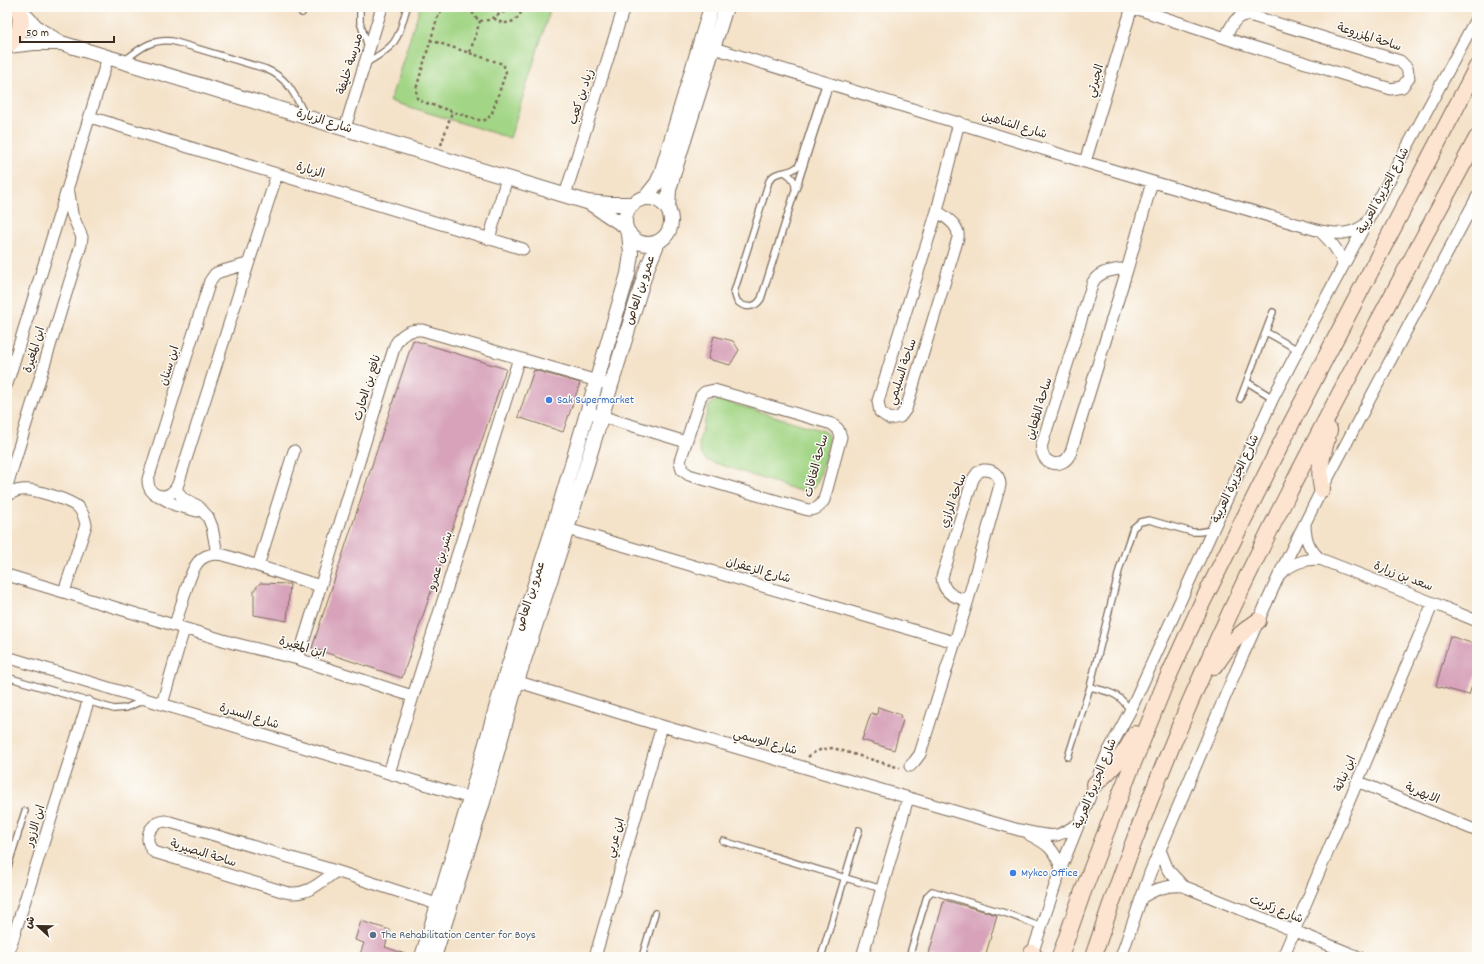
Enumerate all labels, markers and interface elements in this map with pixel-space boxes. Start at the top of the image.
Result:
scale bar [20,18,114,44]
street label: ساحة المزروعة [1335,20,1403,56]
text: 50 m [26,25,49,42]
street label: مدرسة خليفة [334,31,368,97]
street label: الجبرتي [1083,62,1110,100]
street label: زياد بن كعب [565,67,599,127]
street label: شارع الزبارة [294,105,354,139]
street label: شارع الشاهين [979,108,1049,144]
street label: شارع الجزيرة العربية [1354,145,1414,237]
street label: الزبارة [294,159,326,183]
street label: عمرو بن العاص [622,253,660,327]
street label: ابن المغيرة [20,325,50,375]
street label: ساحة السليمي [884,337,923,408]
street label: ابن سنان [156,344,184,388]
street label: نافع بن الحارث [350,353,386,423]
street label: ساحة الظعاين [1022,376,1058,442]
place label: Sak Supermarket [557,392,635,409]
marker: Sak Supermarket [544,395,554,405]
street label: شارع الجزيرة العربية [1208,432,1264,526]
street label: ساحة الغافات [800,433,834,499]
street label: ساحة الرازي [936,471,972,531]
street label: بشر بن عمرو [424,530,458,593]
street label: شارع الزعفران [724,554,792,588]
street label: سعد بن زرارة [1371,558,1435,596]
street label: عمرو بن العاص [512,559,550,633]
street label: ابن المغيرة [277,633,327,663]
street label: شارع السدرة [217,700,281,734]
street label: شارع الوسمي [731,726,799,761]
street label: شارع الجزيرة العربية [1070,736,1122,832]
street label: ابن نباتة [1331,753,1361,795]
street label: الابهرية [1402,779,1442,809]
street label: ابن الازور [21,803,50,850]
street label: ابن عربي [602,816,631,860]
street label: ساحة البصيرية [168,836,238,872]
place label: Mykco Office [1021,865,1078,882]
marker: Mykco Office [1008,868,1018,878]
street label: شارع زكريت [1246,891,1306,929]
north arrow [18,906,58,946]
text: ش [21,914,40,932]
place label: The Rehabilitation Center for Boys [381,927,536,944]
marker: The Rehabilitation Center for Boys [368,930,378,940]

